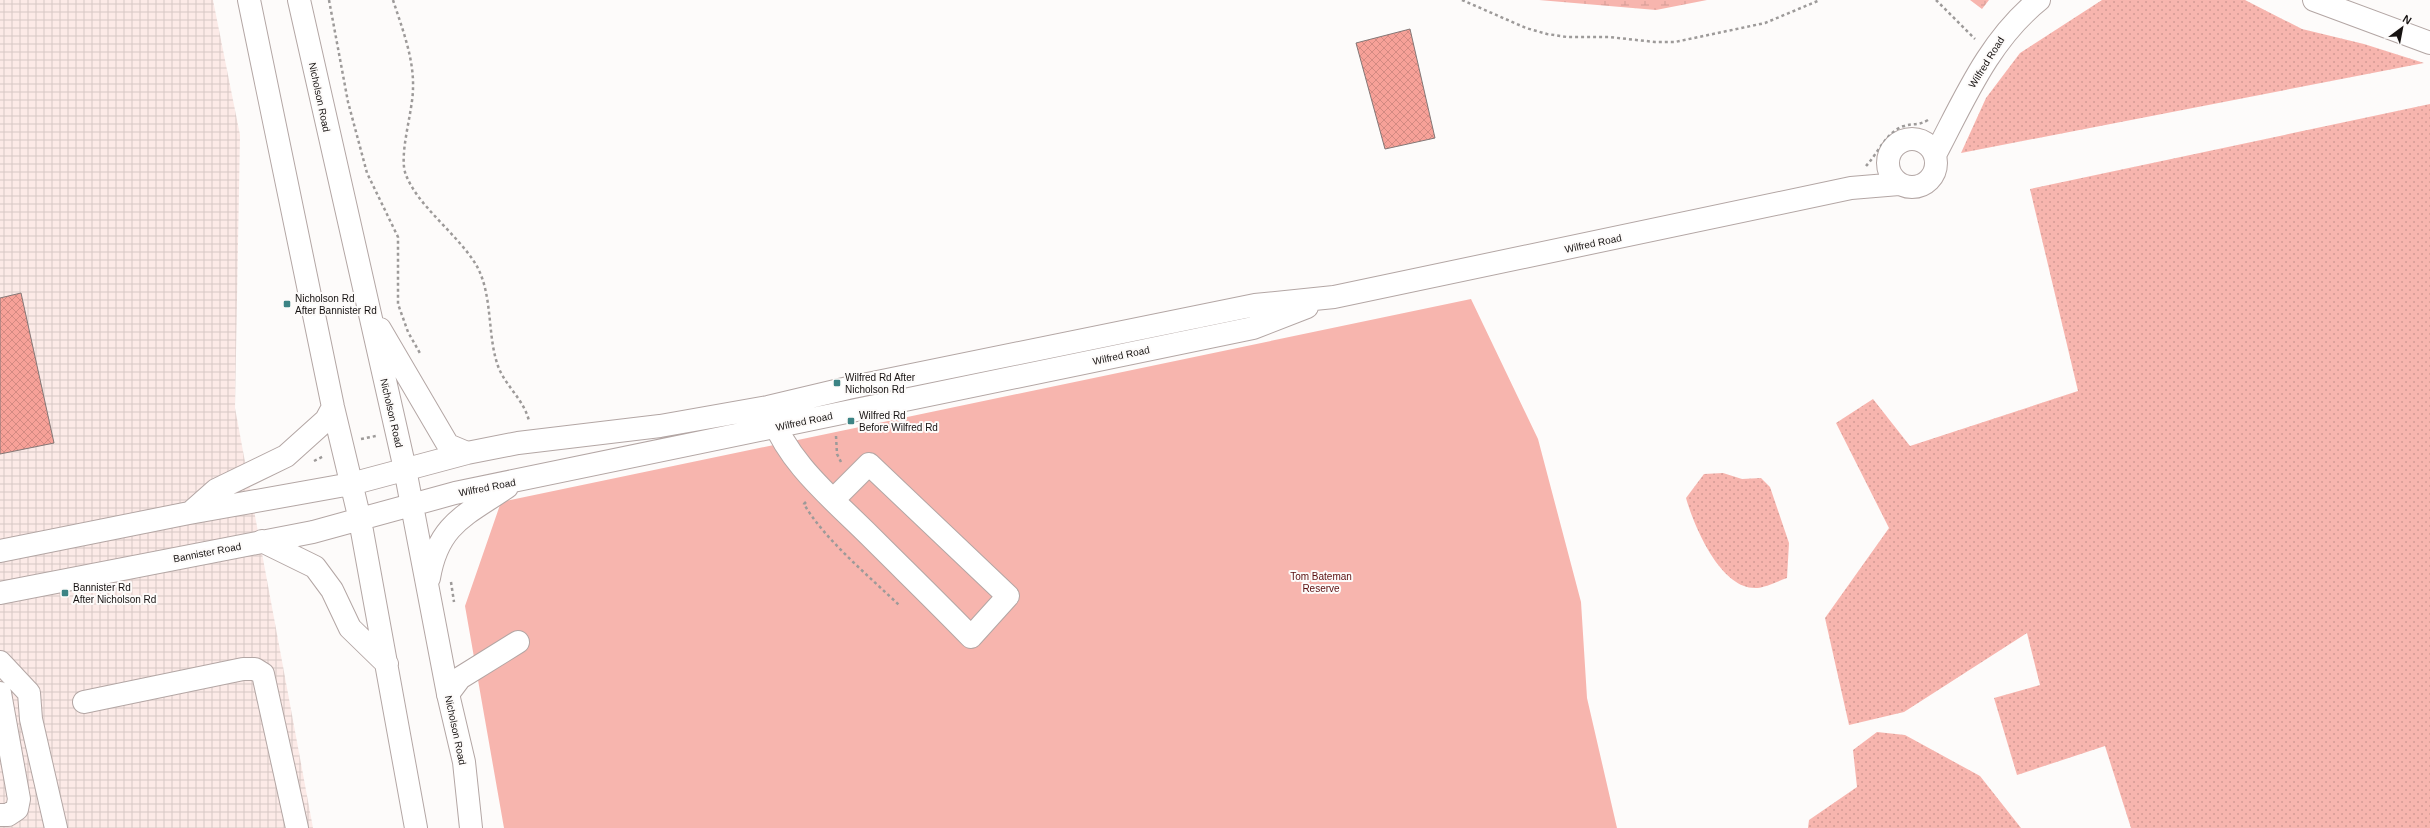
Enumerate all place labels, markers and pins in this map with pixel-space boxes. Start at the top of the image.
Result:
place label: Nicholson Rd After Bannister Rd [295,293,377,316]
marker: Nicholson Rd After Bannister Rd [282,299,292,309]
place label: Wilfred Rd After Nicholson Rd [845,372,916,395]
marker: Wilfred Rd After Nicholson Rd [832,378,842,388]
place label: Wilfred Rd Before Wilfred Rd [859,410,938,433]
marker: Wilfred Rd Before Wilfred Rd [846,416,856,426]
place label: Bannister Rd After Nicholson Rd [73,582,156,605]
marker: Bannister Rd After Nicholson Rd [60,588,70,598]

